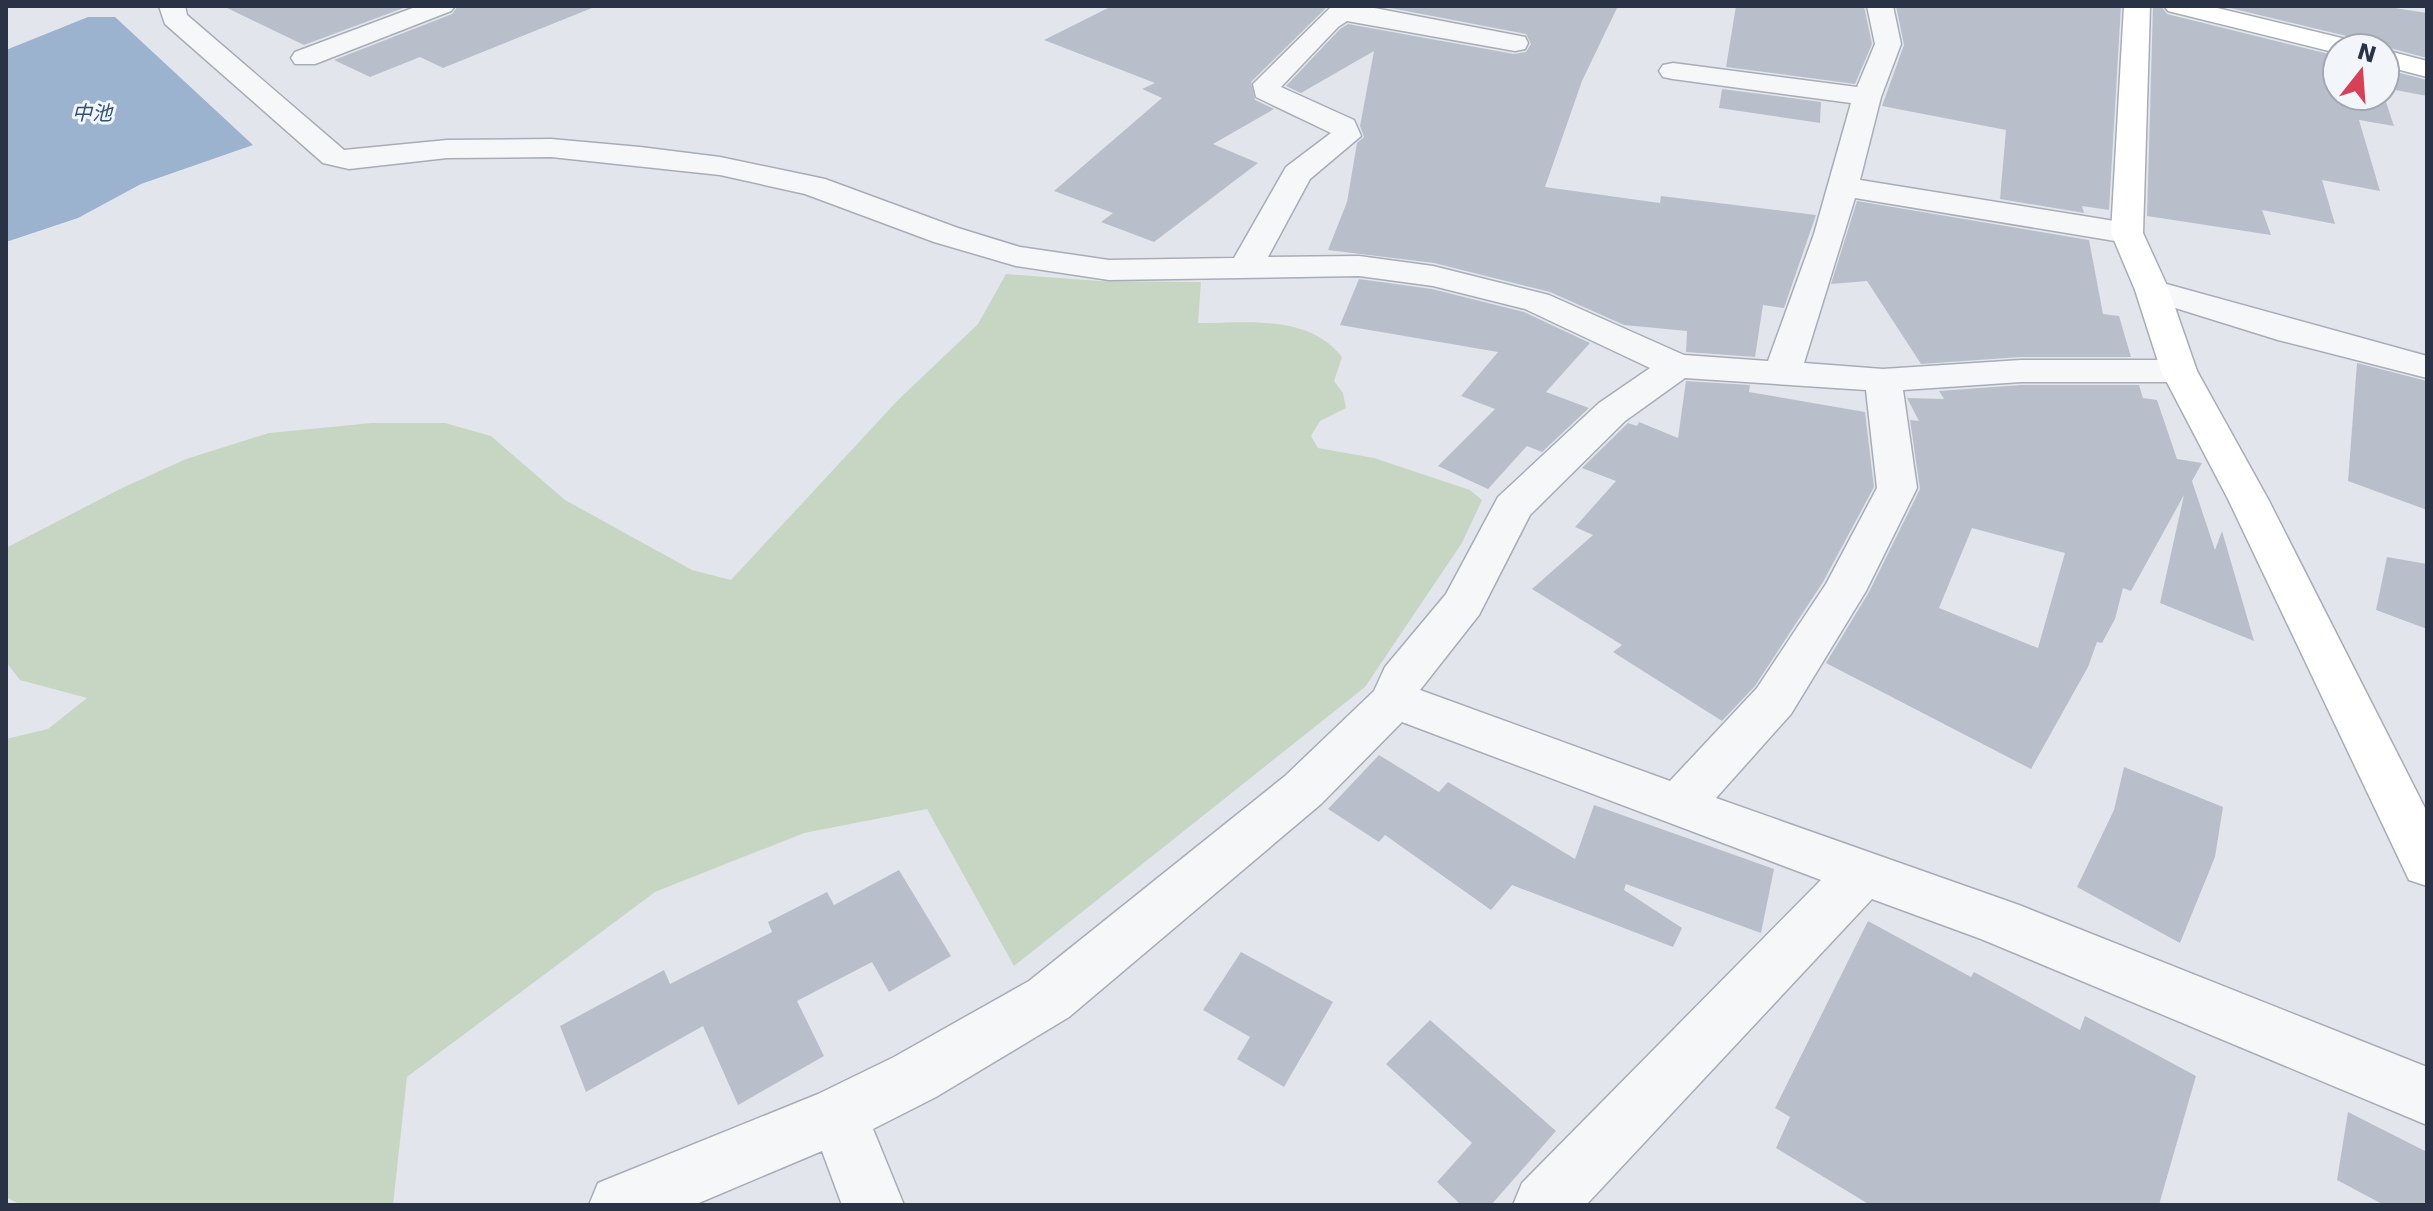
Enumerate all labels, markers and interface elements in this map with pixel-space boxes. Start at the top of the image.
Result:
north arrow [2321,32,2401,112]
text: N [2354,39,2379,68]
water label: 中池 [72,101,114,125]

